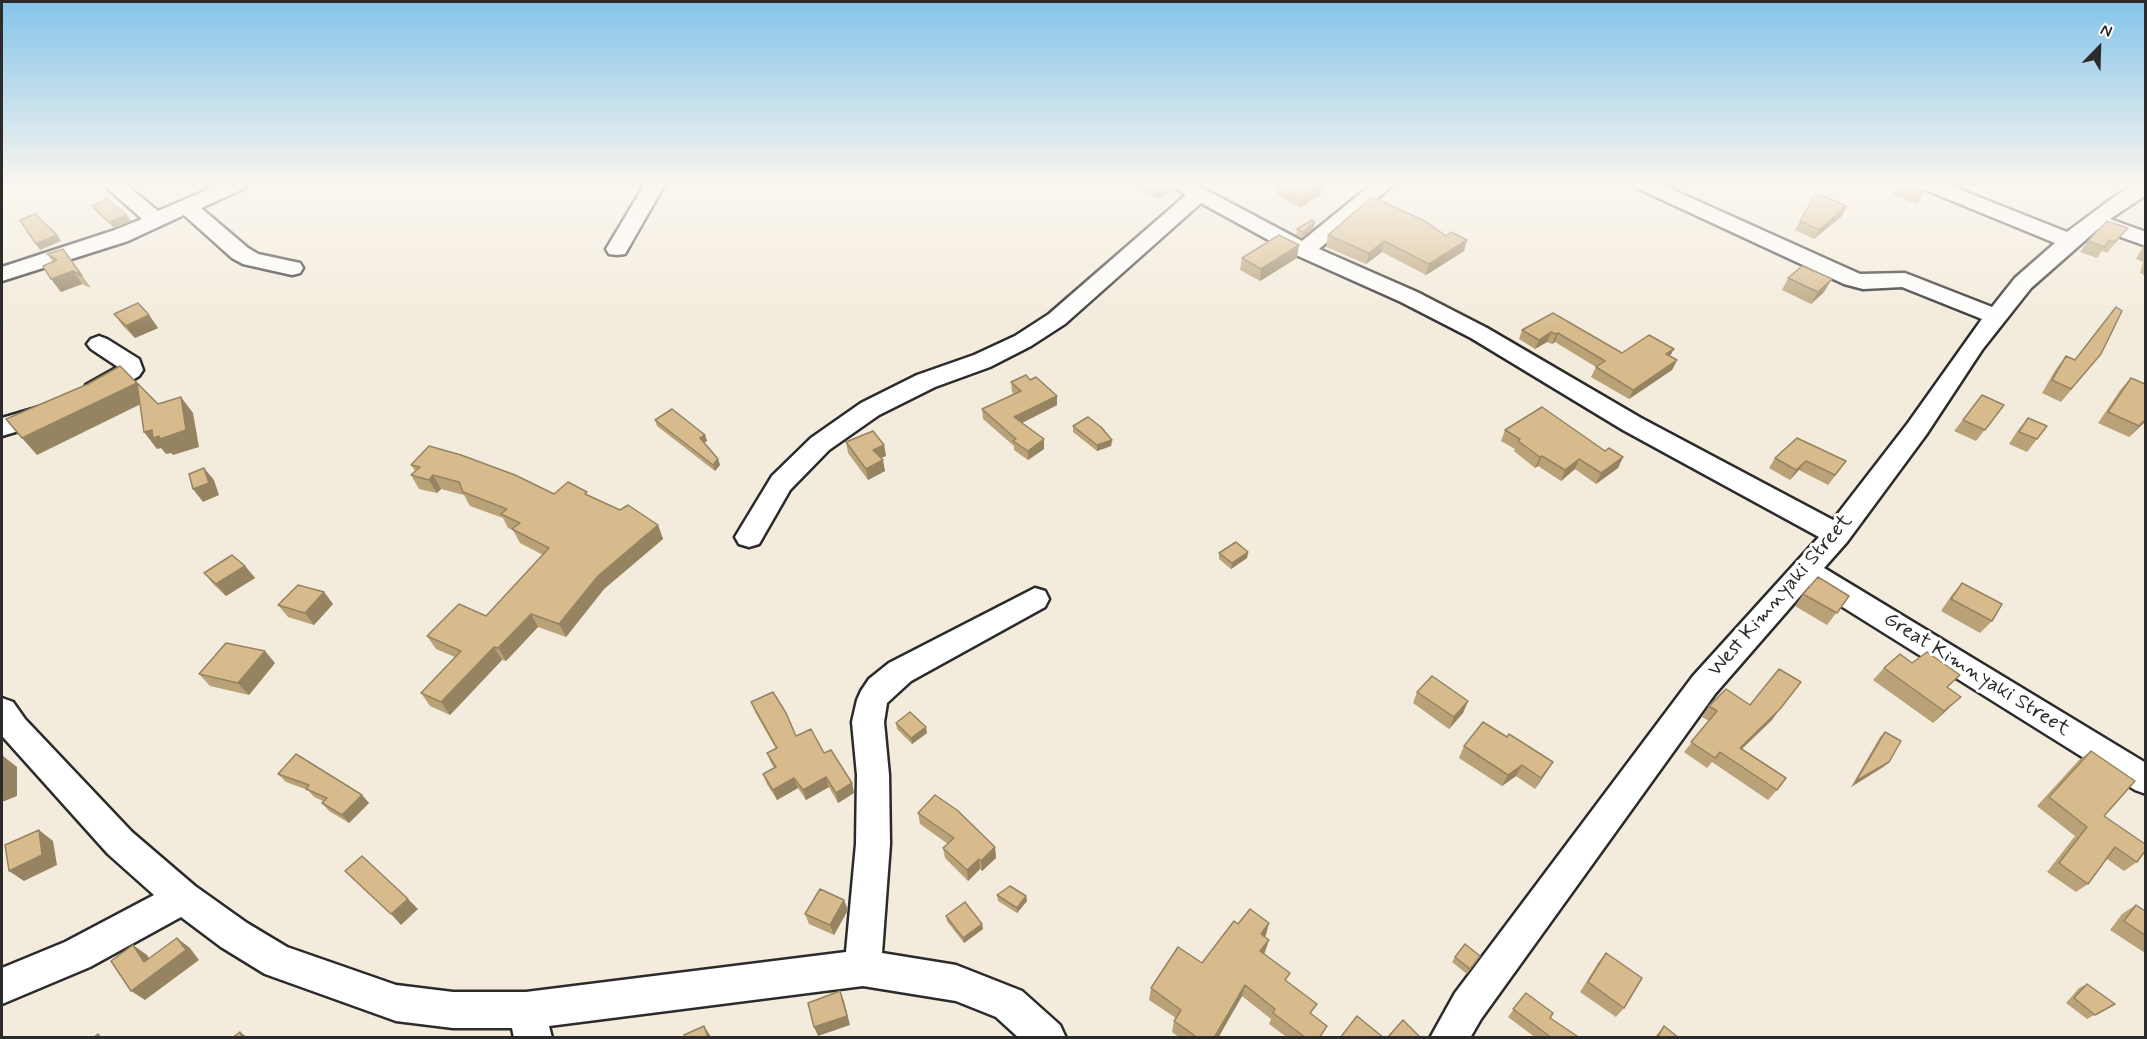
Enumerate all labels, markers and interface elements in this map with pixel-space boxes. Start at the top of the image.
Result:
north arrow [2069,18,2129,78]
text: N [2097,19,2115,43]
street label: West Kimnyaki Street [1703,509,1859,683]
street label: Great Kimnyaki Street [1878,607,2074,743]

